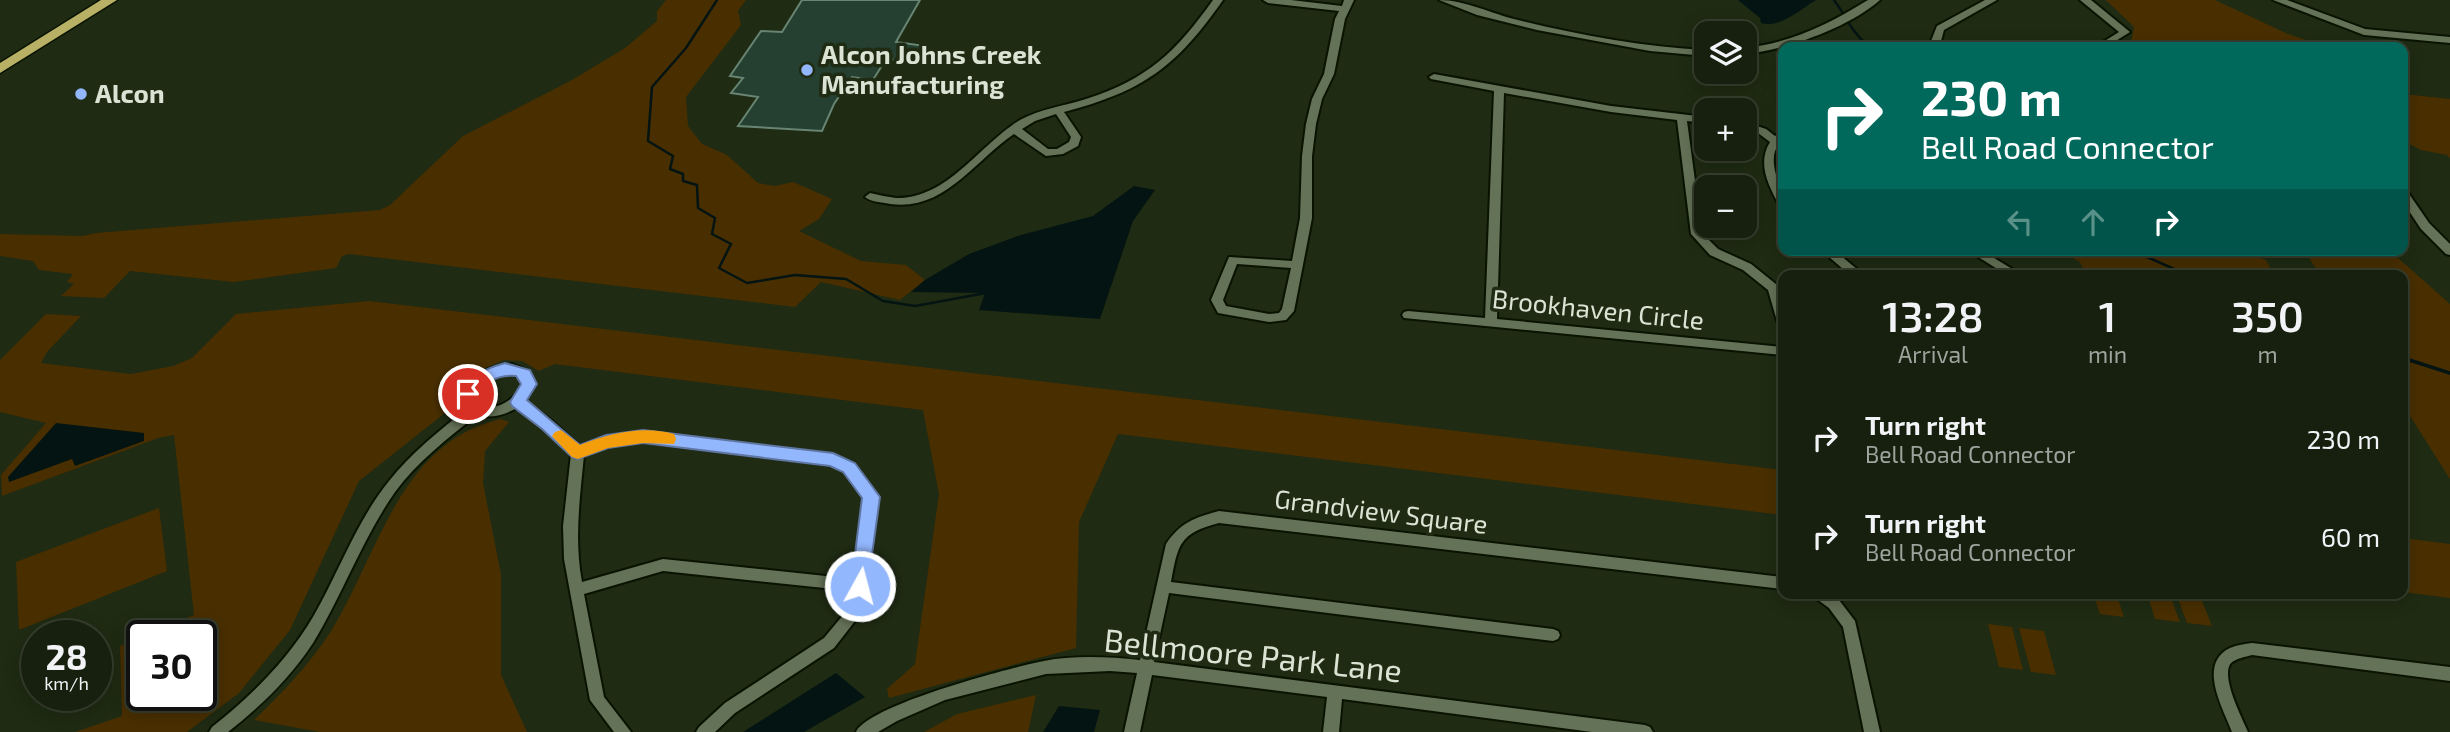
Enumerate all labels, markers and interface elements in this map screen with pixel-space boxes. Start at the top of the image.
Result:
map controls [1694,21,1757,238]
button: layers [1694,21,1757,84]
place label: Alcon Johns Creek Manufacturing [821,38,1042,99]
marker: Alcon Johns Creek Manufacturing [799,62,815,78]
text: 230 m [1921,67,2062,126]
icon: right [1806,70,1897,161]
place label: Alcon [95,77,165,108]
marker: Alcon [73,86,89,102]
button: + [1694,98,1757,161]
text: Bell Road Connector [1921,127,2214,165]
button: − [1694,175,1757,238]
icon: left [2001,203,2039,241]
icon: ahead [2074,203,2112,241]
icon: right [2147,203,2185,241]
street label: Brookhaven Circle [1491,282,1705,335]
text: 13:28 [1882,290,1984,340]
text: 1 [2099,290,2116,340]
text: 350 [2231,290,2304,340]
text: Arrival [1898,340,1968,368]
text: min [2088,340,2127,368]
text: m [2257,340,2278,368]
pin [438,364,498,424]
icon: arrive [449,375,487,413]
text: Turn right [1865,409,1986,440]
icon: right [1806,419,1844,457]
text: 230 m [2307,423,2380,454]
text: Bell Road Connector [1865,440,2075,468]
street label: Grandview Square [1273,482,1490,539]
text: Turn right [1865,507,1986,538]
icon: right [1806,517,1844,555]
text: 60 m [2321,521,2380,552]
text: Bell Road Connector [1865,538,2075,566]
position arrow [823,549,897,623]
street label: Bellmoore Park Lane [1102,619,1404,689]
speed limit sign: 30 [126,620,217,711]
text: 28 [45,635,88,677]
text: km/h [44,672,89,694]

